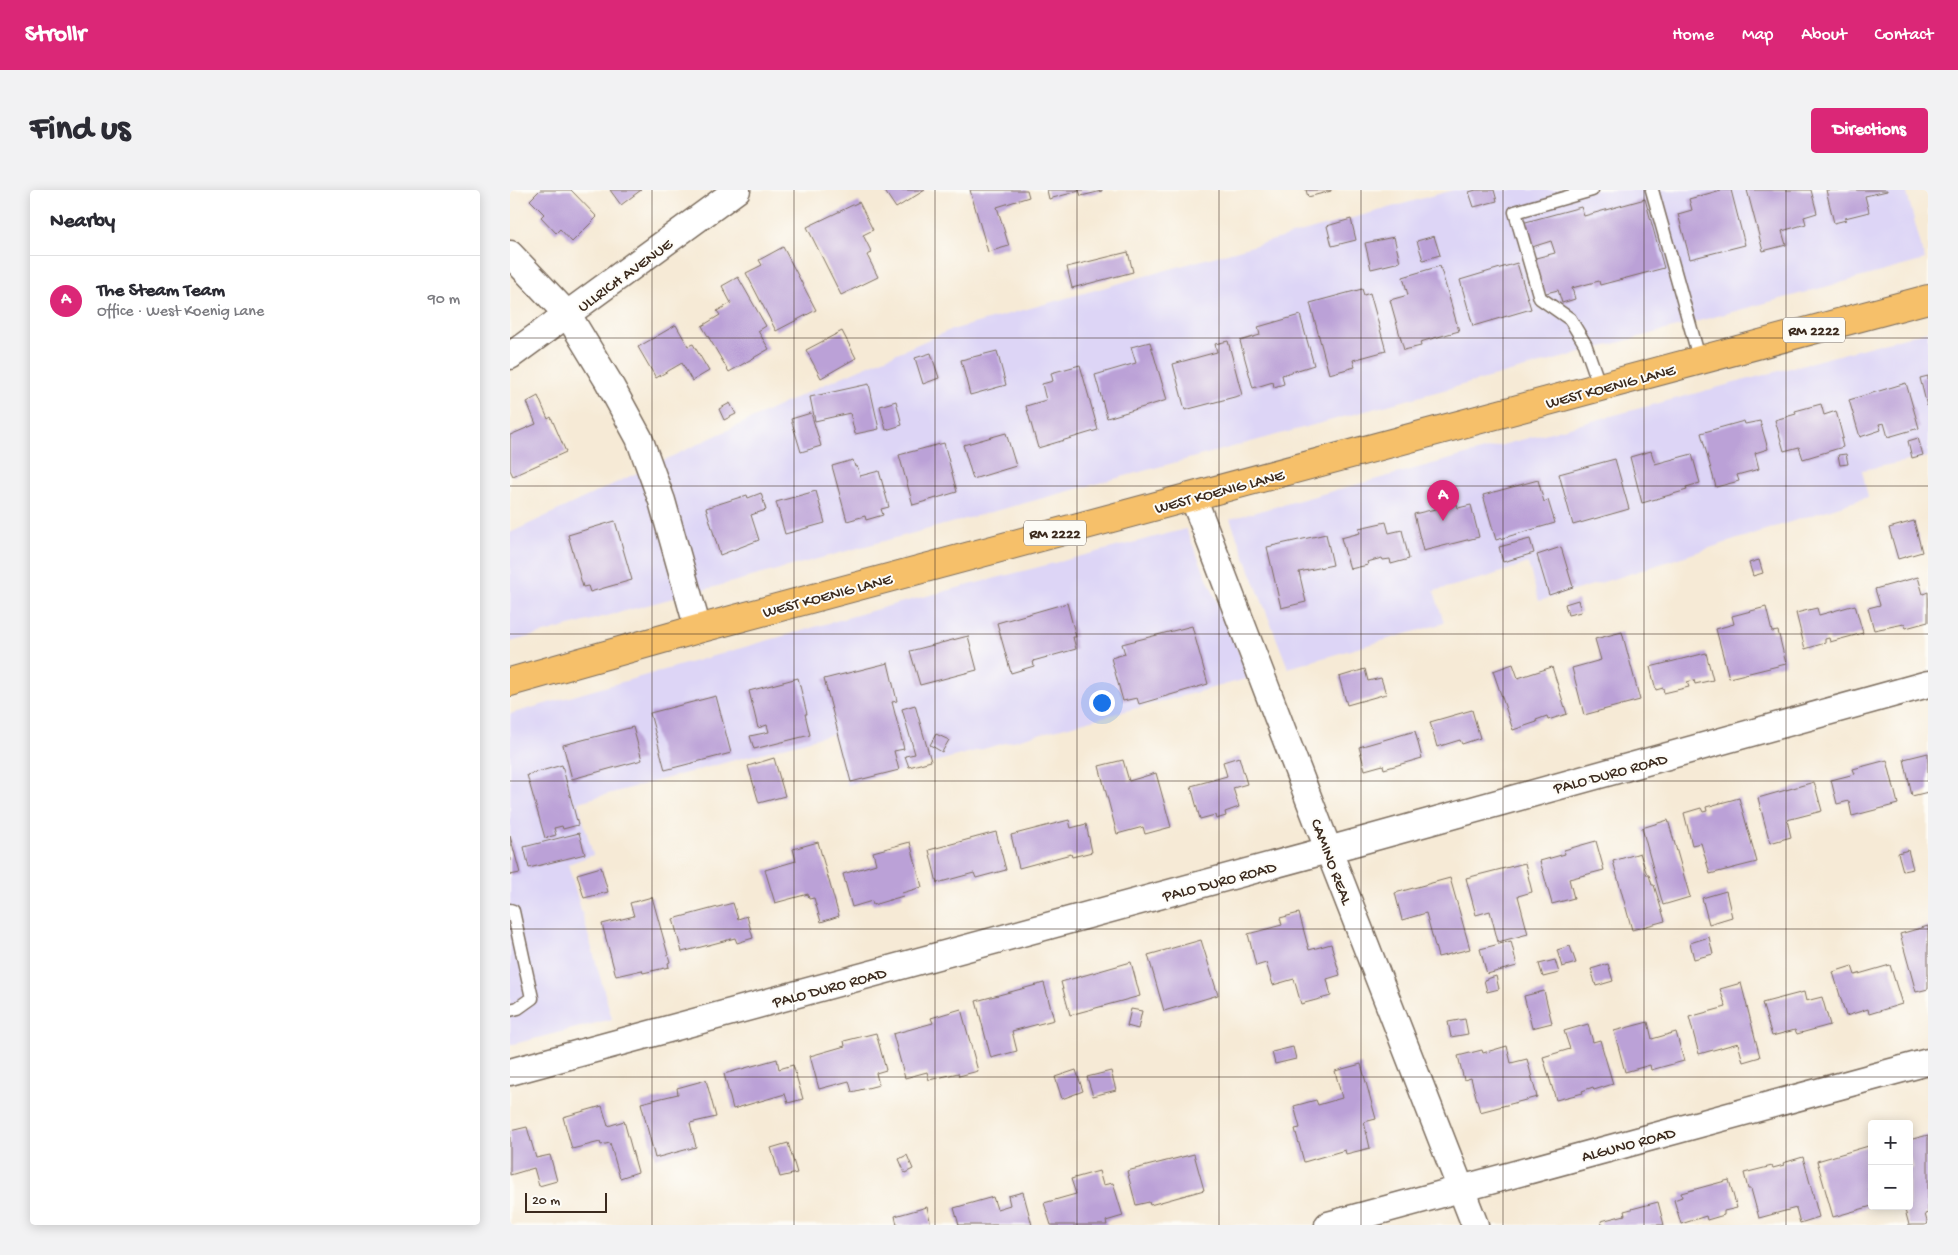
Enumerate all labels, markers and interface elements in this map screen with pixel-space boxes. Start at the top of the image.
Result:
text: Strollr [25,21,86,50]
text: Home [1672,25,1714,46]
text: Map [1742,25,1773,46]
text: About [1801,25,1847,46]
text: Contact [1875,25,1933,46]
button: Directions [1811,108,1928,153]
text: Find us [30,110,130,151]
text: Nearby [50,210,115,235]
street label: ULLRICH AVENUE [575,235,678,318]
text: The Steam Team [97,280,225,303]
text: A [61,291,71,310]
text: 90 m [428,291,460,310]
text: Office · West Koenig Lane [97,303,264,322]
road number: RM 2222 [1783,318,1845,342]
street label: WEST KOENIG LANE [1544,362,1679,415]
street label: WEST KOENIG LANE [1153,467,1288,520]
pin: A [1427,480,1459,521]
road number: RM 2222 [1024,520,1086,546]
street label: WEST KOENIG LANE [761,571,896,624]
your location [1089,690,1115,716]
street label: PALO DURO ROAD [1551,751,1670,800]
street label: CAMINO REAL [1305,817,1355,909]
street label: PALO DURO ROAD [1160,859,1279,908]
street label: PALO DURO ROAD [770,965,889,1014]
map controls [1868,1120,1913,1210]
button: + [1868,1120,1913,1165]
street label: ALGUNO ROAD [1580,1125,1678,1168]
button: − [1868,1165,1913,1210]
scale bar [525,1190,608,1213]
text: 20 m [532,1193,560,1210]

